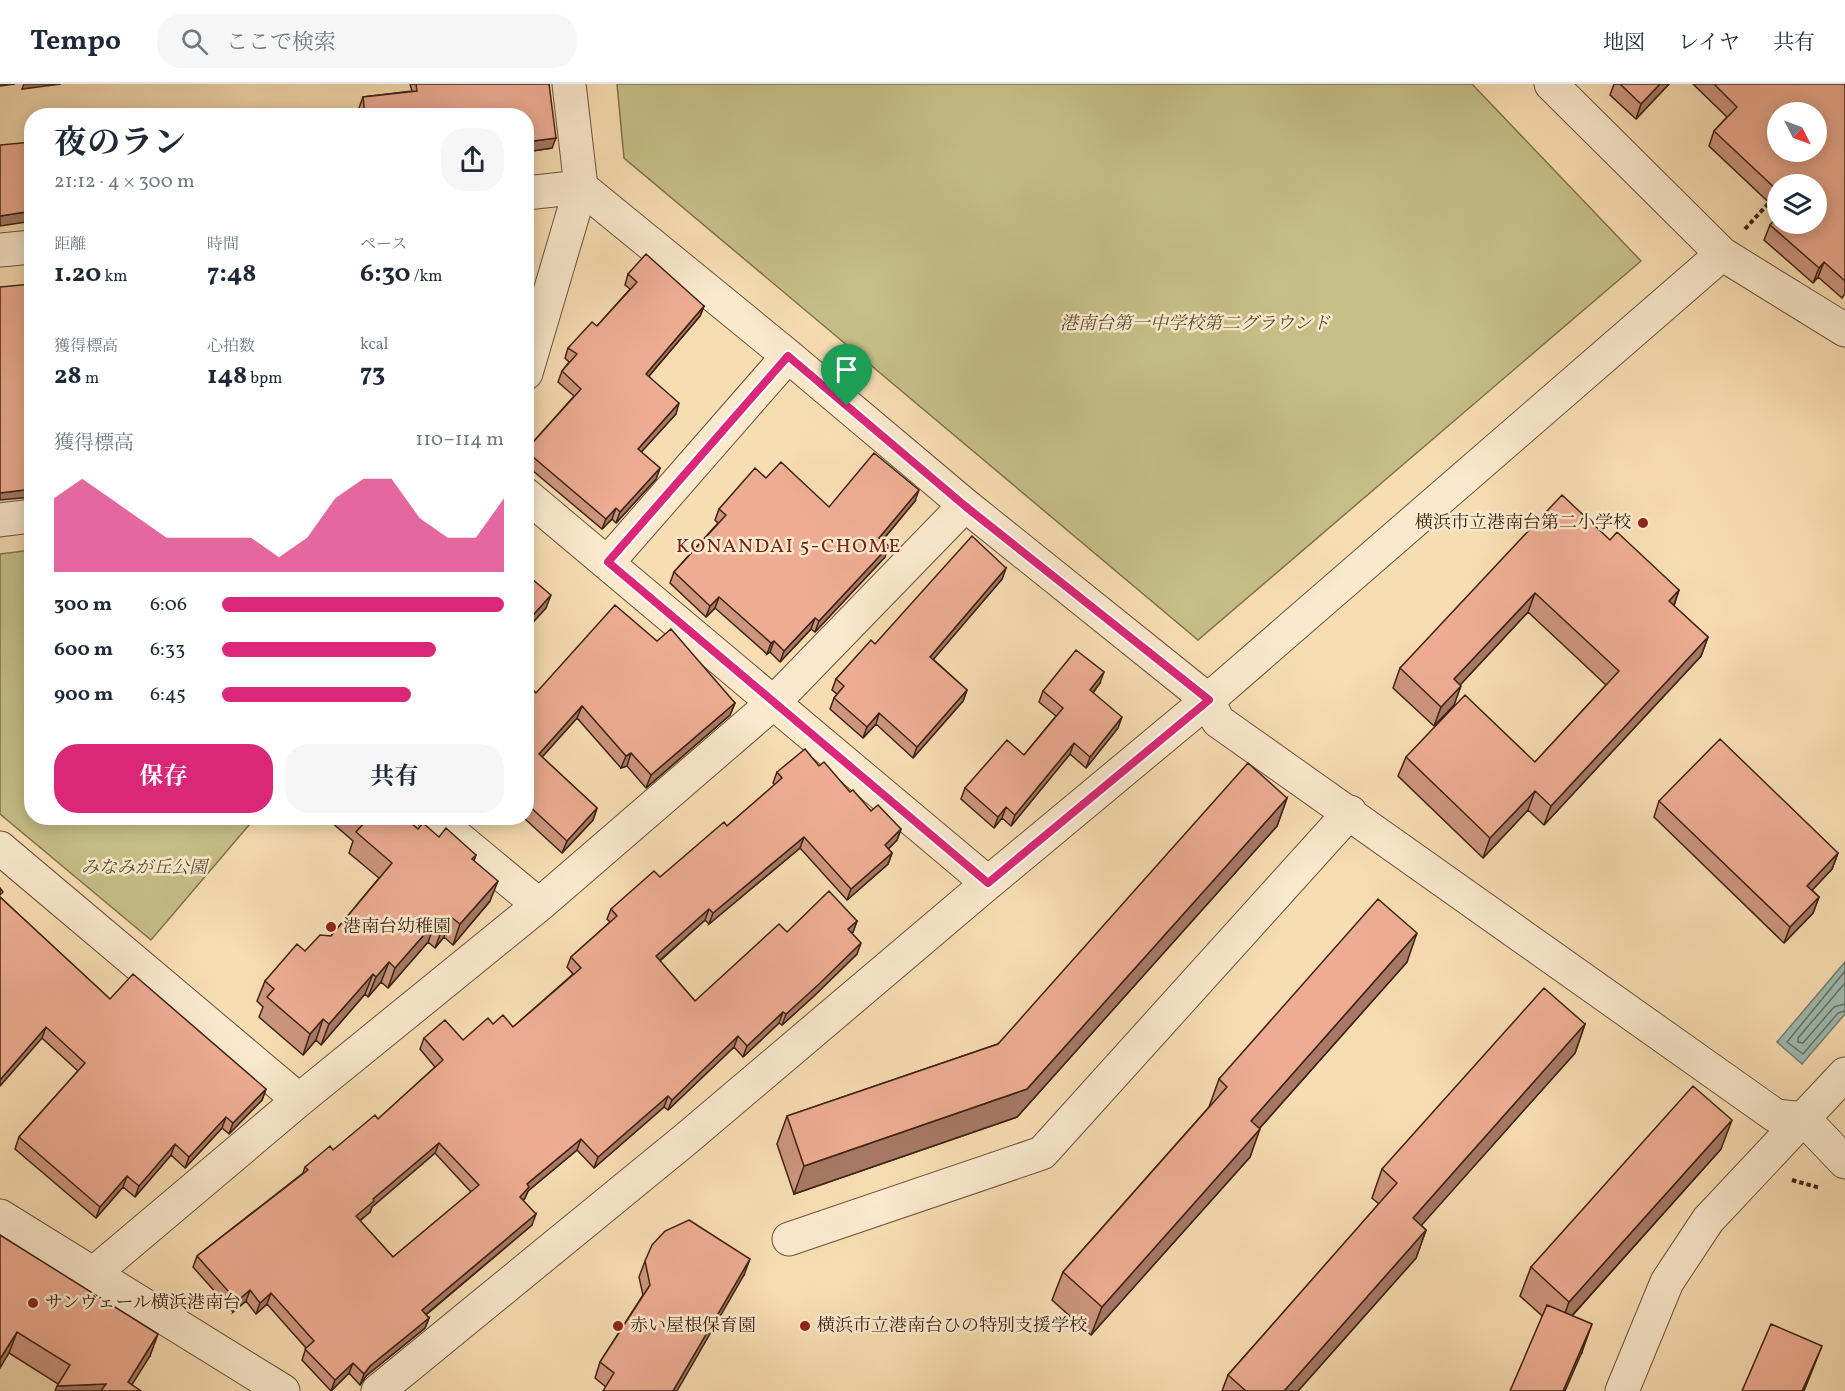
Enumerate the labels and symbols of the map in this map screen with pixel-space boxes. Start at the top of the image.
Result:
north arrow [1767,102,1827,162]
park label: 港南台第一中学校第二グラウンド [1060,312,1331,337]
pin [821,344,872,406]
place label: 横浜市立港南台第二小学校 [1415,511,1631,536]
marker: 横浜市立港南台第二小学校 [1636,516,1650,530]
district label: KONANDAI 5-CHOME [676,533,902,561]
park label: みなみが丘公園 [81,856,210,881]
place label: 港南台幼稚園 [343,915,451,940]
marker: 港南台幼稚園 [324,920,338,934]
place label: サンヴェール横浜港南台 [45,1291,241,1316]
marker: サンヴェール横浜港南台 [26,1296,40,1310]
place label: 赤い屋根保育園 [630,1314,756,1339]
place label: 横浜市立港南台ひの特別支援学校 [817,1314,1087,1339]
marker: 赤い屋根保育園 [611,1319,625,1333]
marker: 横浜市立港南台ひの特別支援学校 [798,1319,812,1333]

